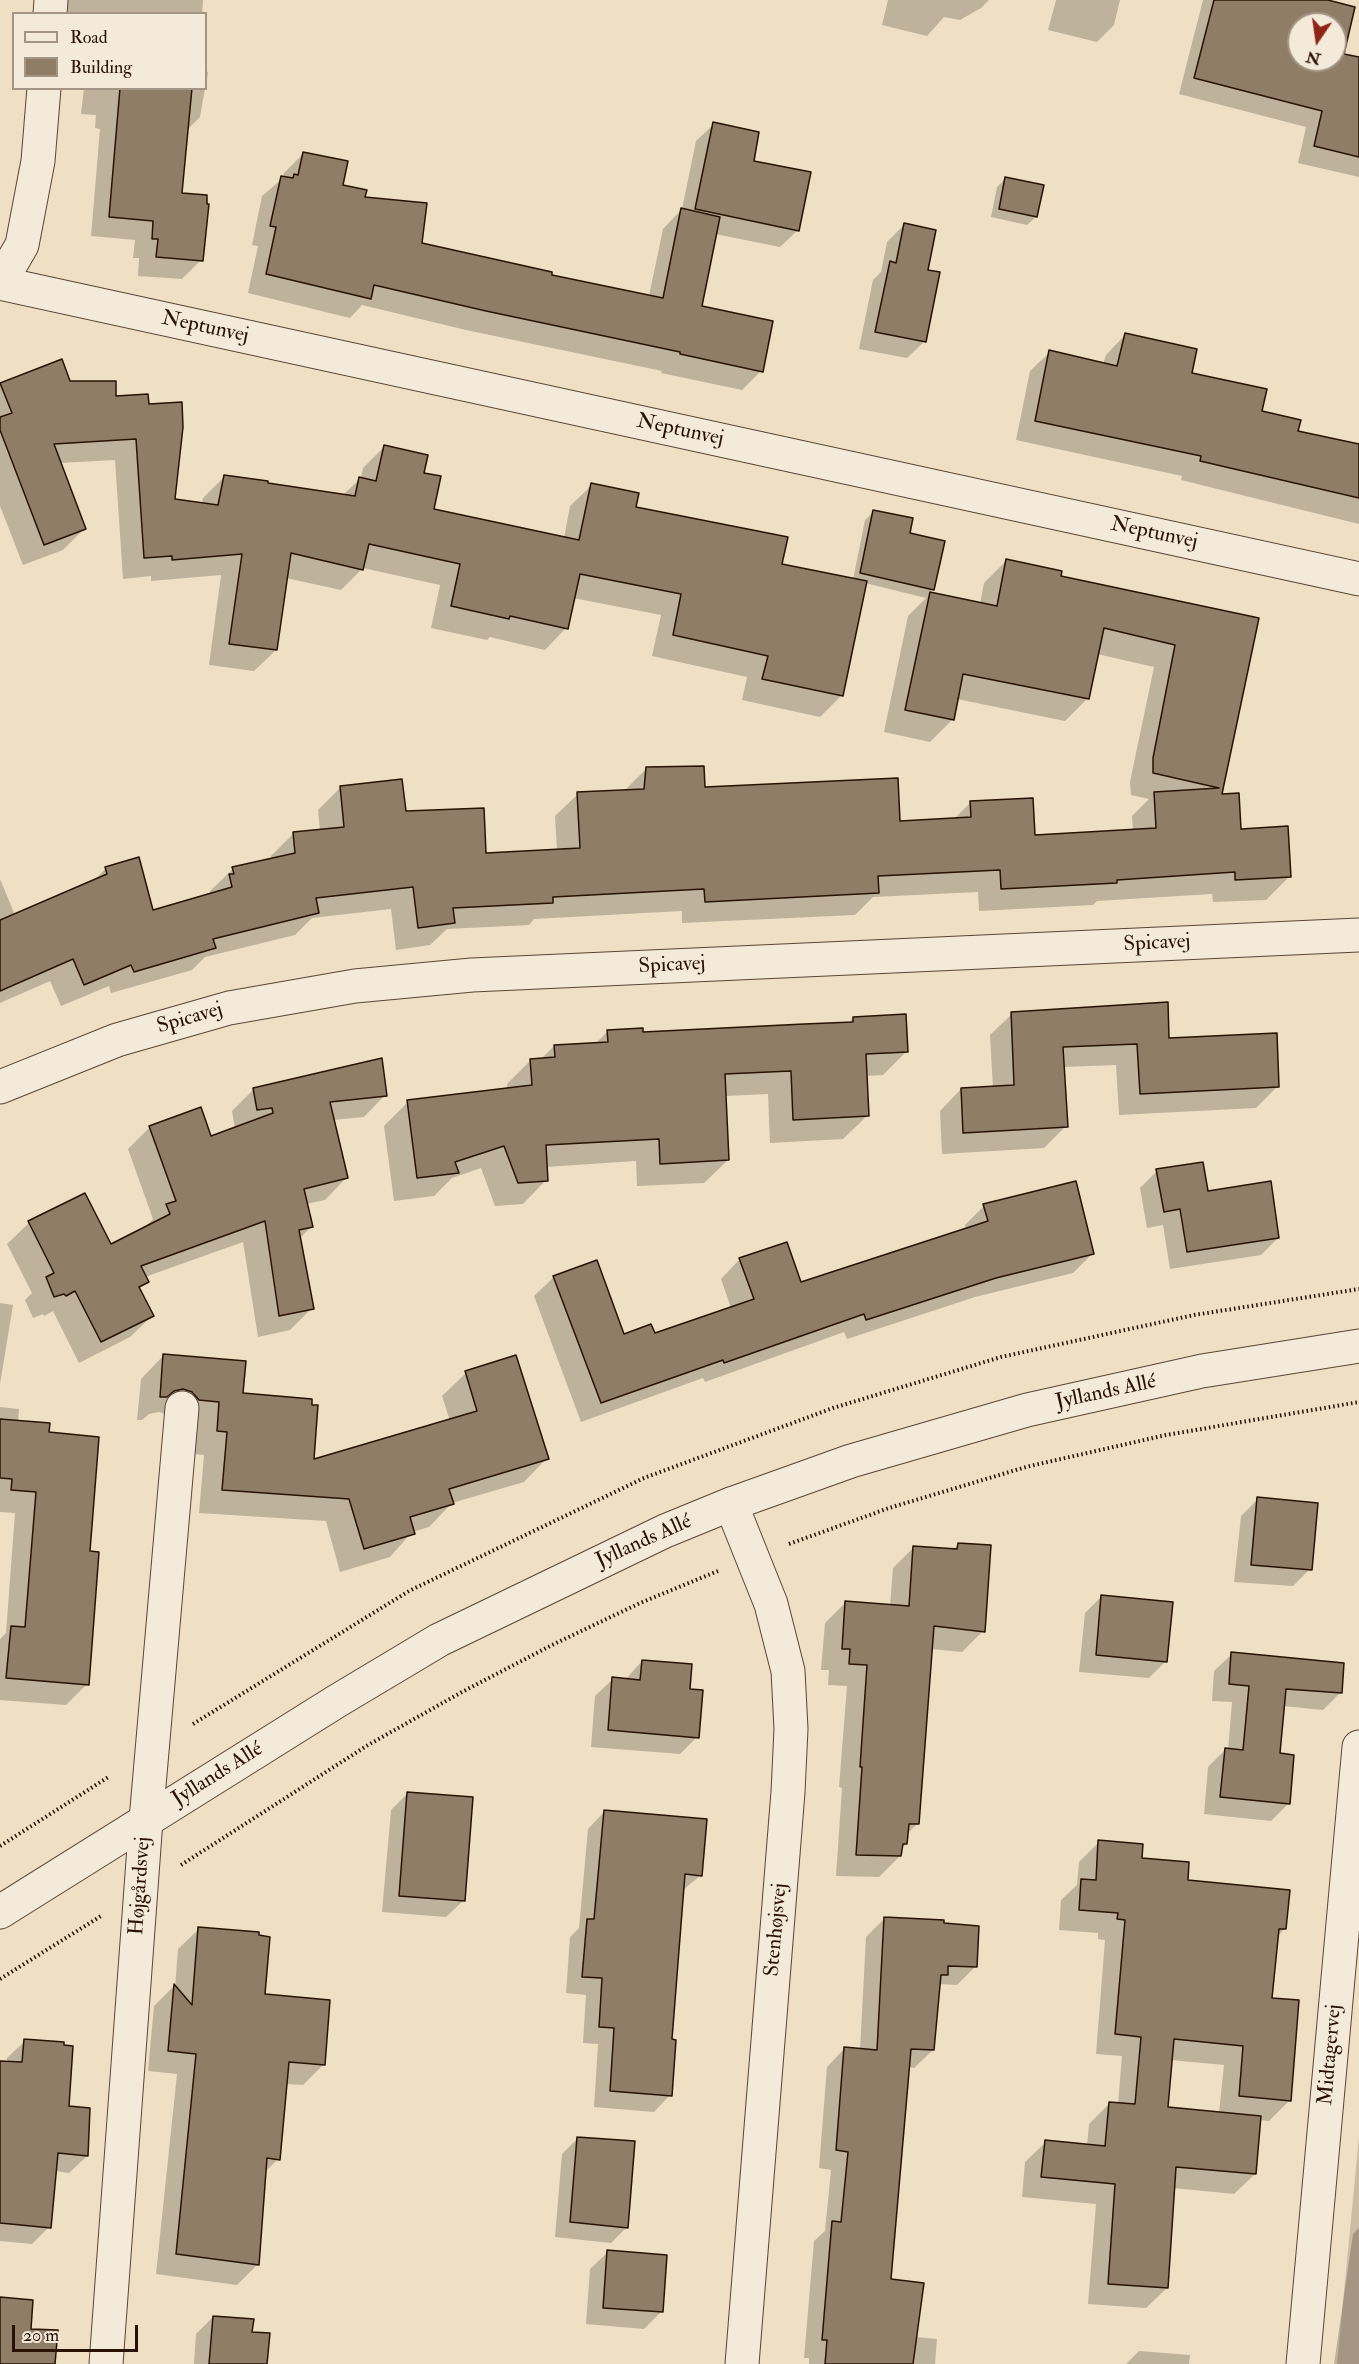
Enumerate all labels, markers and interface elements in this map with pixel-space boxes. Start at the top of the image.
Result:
legend [12,12,207,90]
north arrow [1287,12,1347,72]
text: Road [70,26,108,49]
text: N [1304,46,1323,69]
text: Building [70,56,132,79]
street label: Neptunvej [159,306,251,350]
street label: Neptunvej [634,409,726,453]
street label: Neptunvej [1108,512,1200,556]
street label: Spicavej [1123,930,1191,958]
street label: Spicavej [638,952,706,980]
street label: Spicavej [154,998,226,1040]
street label: Jyllands Allé [1053,1370,1159,1416]
street label: Jyllands Allé [592,1510,696,1574]
street label: Jyllands Allé [168,1737,268,1813]
street label: Højgårdsvej [125,1836,157,1936]
street label: Stenhøjsvej [760,1882,794,1978]
street label: Midtagervej [1314,2004,1348,2106]
scale bar [15,2313,141,2351]
text: 20 m [23,2324,59,2347]

